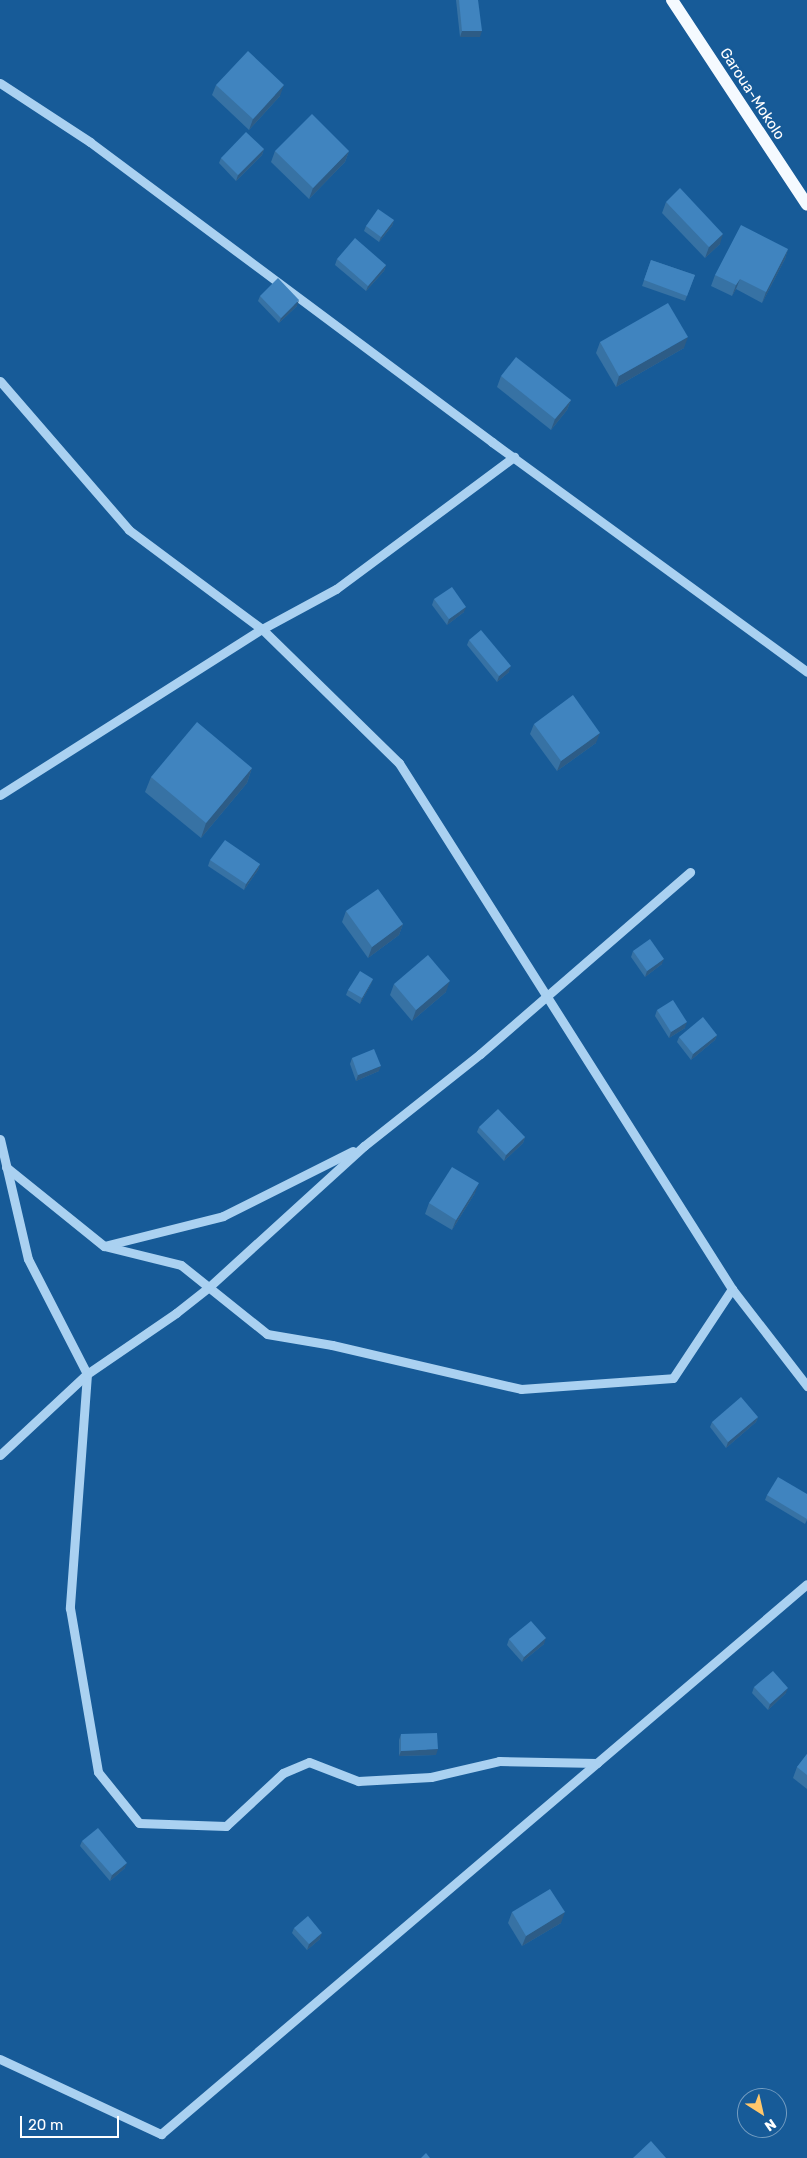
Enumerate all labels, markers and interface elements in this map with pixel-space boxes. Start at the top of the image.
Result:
street label: Garoua-Mokolo [716,45,788,143]
north arrow [737,2088,787,2138]
scale bar [22,2106,121,2138]
text: N [761,2115,779,2135]
text: 20 m [28,2116,63,2134]

